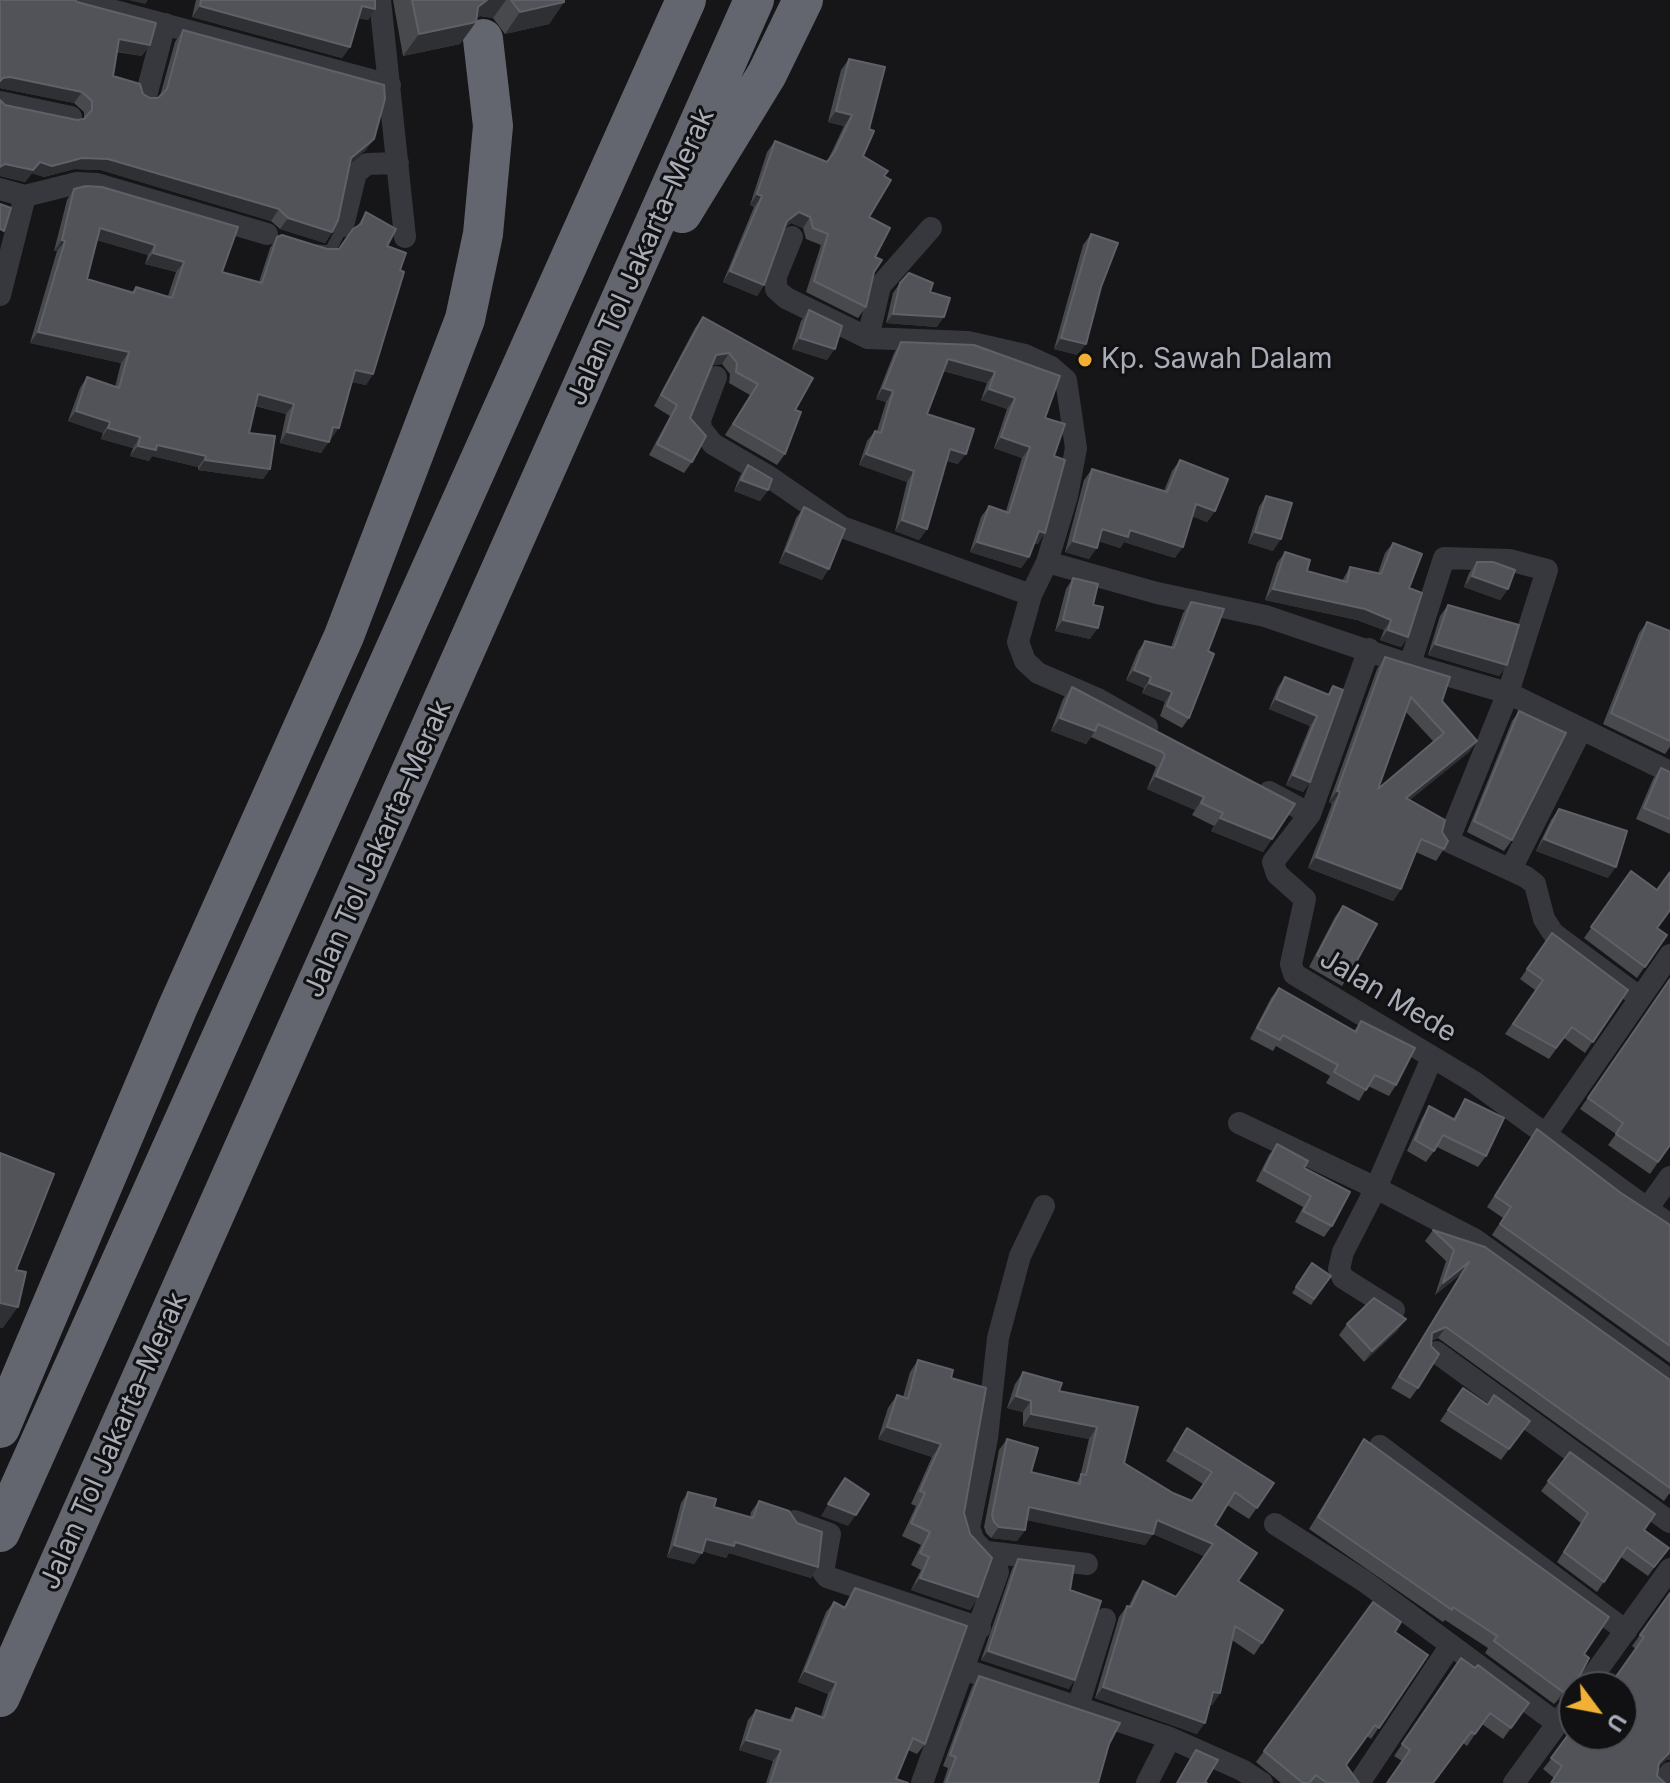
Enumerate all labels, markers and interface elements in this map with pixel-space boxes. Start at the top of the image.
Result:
street label: Jalan Tol Jakarta–Merak [560,103,722,411]
place label: Kp. Sawah Dalam [1101,343,1333,377]
marker: Kp. Sawah Dalam [1076,351,1094,369]
street label: Jalan Tol Jakarta–Merak [297,695,459,1003]
street label: Jalan Mede [1313,942,1463,1050]
street label: Jalan Tol Jakarta–Merak [33,1287,195,1595]
north arrow [1558,1671,1638,1751]
text: U [1601,1709,1632,1736]

